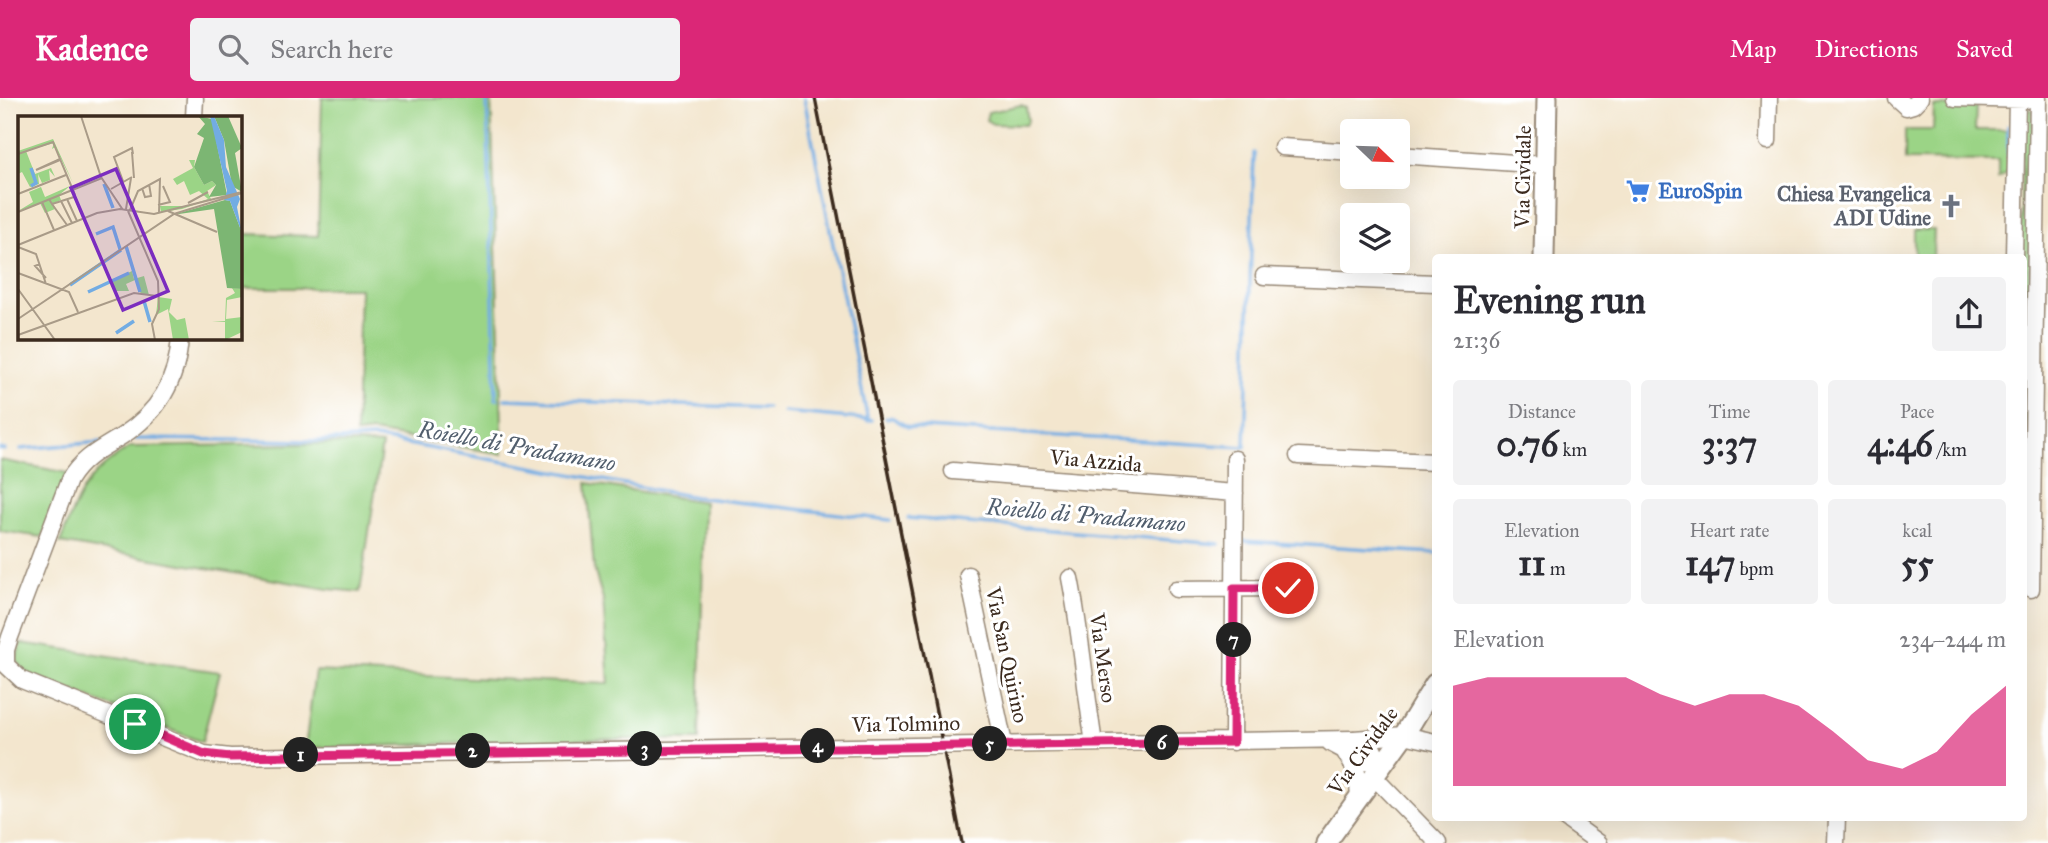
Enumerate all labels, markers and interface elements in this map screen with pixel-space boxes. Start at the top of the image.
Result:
search box [190,18,680,81]
text: Kadence [35,29,148,69]
icon: search [214,30,252,68]
text: Search here [270,33,393,65]
text: Map [1730,34,1777,64]
text: Directions [1815,34,1918,64]
text: Saved [1956,34,2013,64]
inset map [18,116,242,340]
north arrow [1340,119,1410,189]
map controls [1340,119,1410,273]
street label: Via Cividale [1509,125,1537,230]
supermarket icon: EuroSpin [1624,177,1652,205]
place label: EuroSpin [1658,178,1743,204]
place label: Chiesa Evangelica ADI Udine [1777,181,1932,231]
church icon: Chiesa Evangelica ADI Udine [1937,192,1965,220]
button: layers [1340,203,1410,273]
text: Evening run [1453,277,1646,323]
button: share [1932,277,2006,351]
text: 21:36 [1453,326,1500,354]
text: Distance [1508,400,1576,423]
text: Time [1708,400,1751,423]
text: Pace [1900,400,1934,423]
water label: Roiello di Pradamano [415,415,618,477]
text: 0.76 [1496,423,1558,466]
text: 3:37 [1702,423,1757,466]
text: 4:46 [1867,423,1933,466]
text: km [1558,438,1587,461]
text: /km [1933,438,1967,461]
street label: Via Azzida [1048,444,1143,478]
water label: Roiello di Pradamano [984,492,1187,538]
text: Elevation [1504,519,1580,542]
text: Heart rate [1690,519,1769,542]
text: kcal [1902,519,1932,542]
text: 11 [1518,542,1546,585]
text: 147 [1685,542,1735,585]
text: 55 [1901,542,1933,585]
text: m [1546,557,1566,580]
text: bpm [1735,557,1774,580]
pin [1258,558,1318,618]
icon: check [1269,569,1307,607]
street label: Via San Quirino [980,584,1034,726]
street label: Via Merso [1084,611,1122,705]
pin: 7 [1216,622,1252,658]
text: Elevation [1453,625,1544,653]
text: 234–244 m [1899,625,2006,653]
text: 7 [1228,628,1239,651]
pin [105,694,165,754]
street label: Via Cividale [1322,701,1404,801]
icon: arrive [116,705,154,743]
street label: Via Tolmino [851,710,961,738]
pin: 5 [972,726,1007,762]
pin: 6 [1144,726,1180,760]
pin: 4 [800,728,836,764]
text: 6 [1157,731,1166,754]
pin: 3 [628,732,662,766]
text: 5 [985,732,994,755]
pin: 2 [456,734,490,768]
text: 4 [812,734,823,757]
text: 3 [641,737,648,760]
pin: 1 [284,738,318,772]
text: 2 [468,739,477,762]
text: 1 [297,743,304,766]

